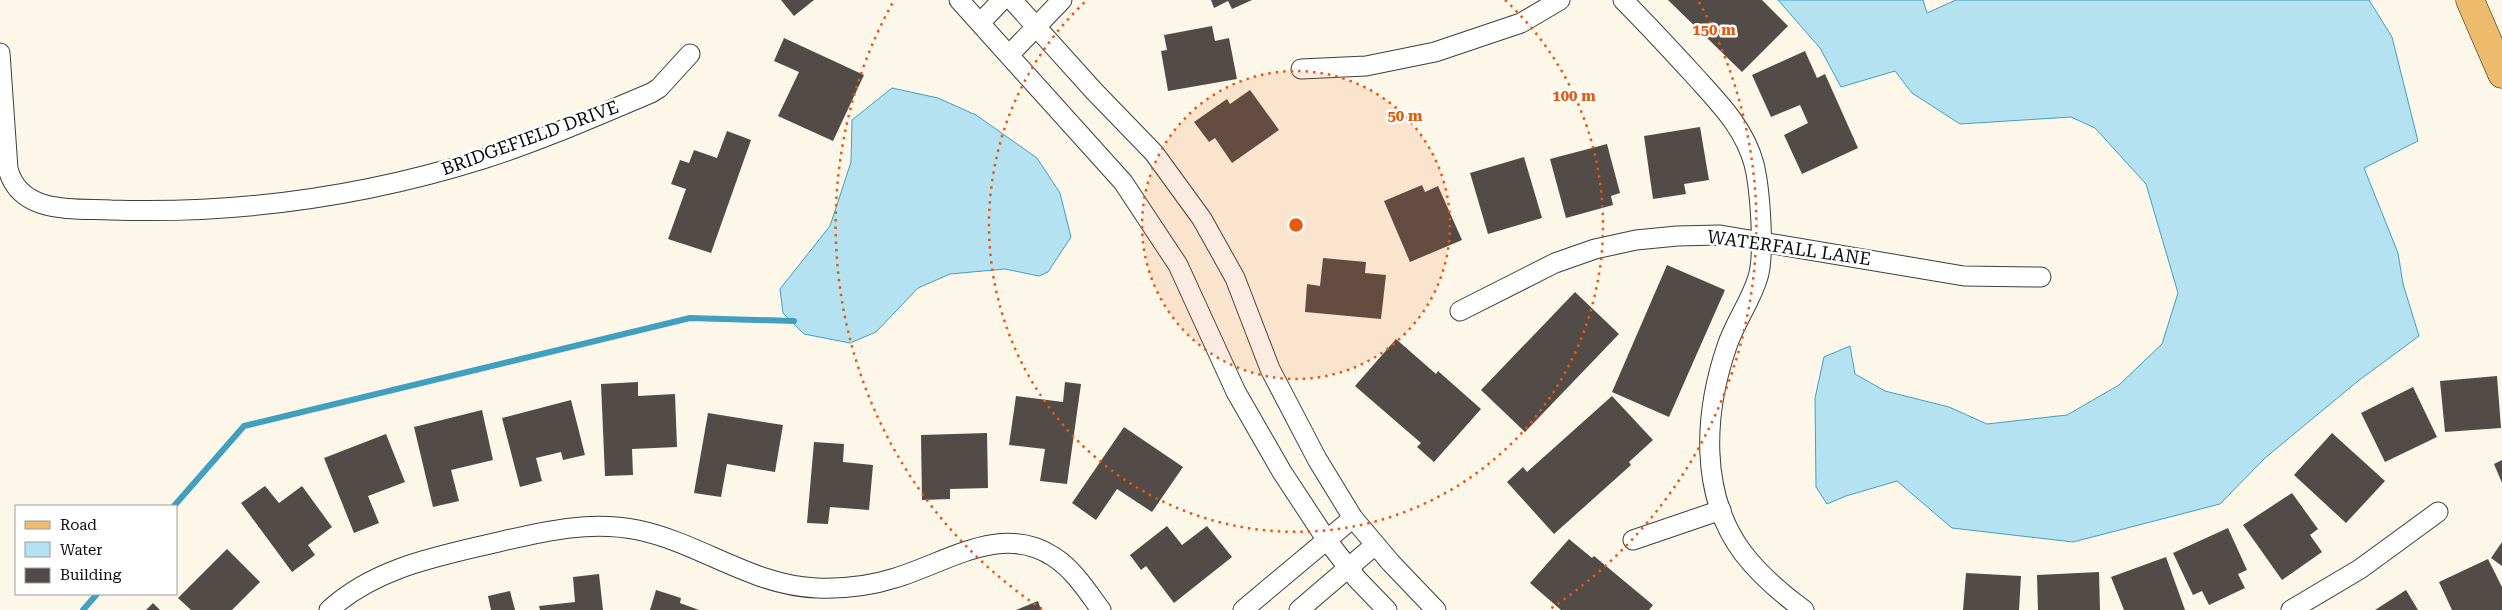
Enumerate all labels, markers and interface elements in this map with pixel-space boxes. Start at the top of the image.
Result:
text: 150 m [1692,21,1736,39]
text: 100 m [1552,87,1596,105]
street label: BRIDGEFIELD DRIVE [439,96,621,179]
text: 50 m [1387,107,1423,125]
centre of rings [1287,216,1305,234]
street label: WATERFALL LANE [1706,226,1872,269]
legend [15,505,178,595]
text: Road [60,516,97,534]
text: Water [60,541,102,559]
text: Building [60,566,122,584]

